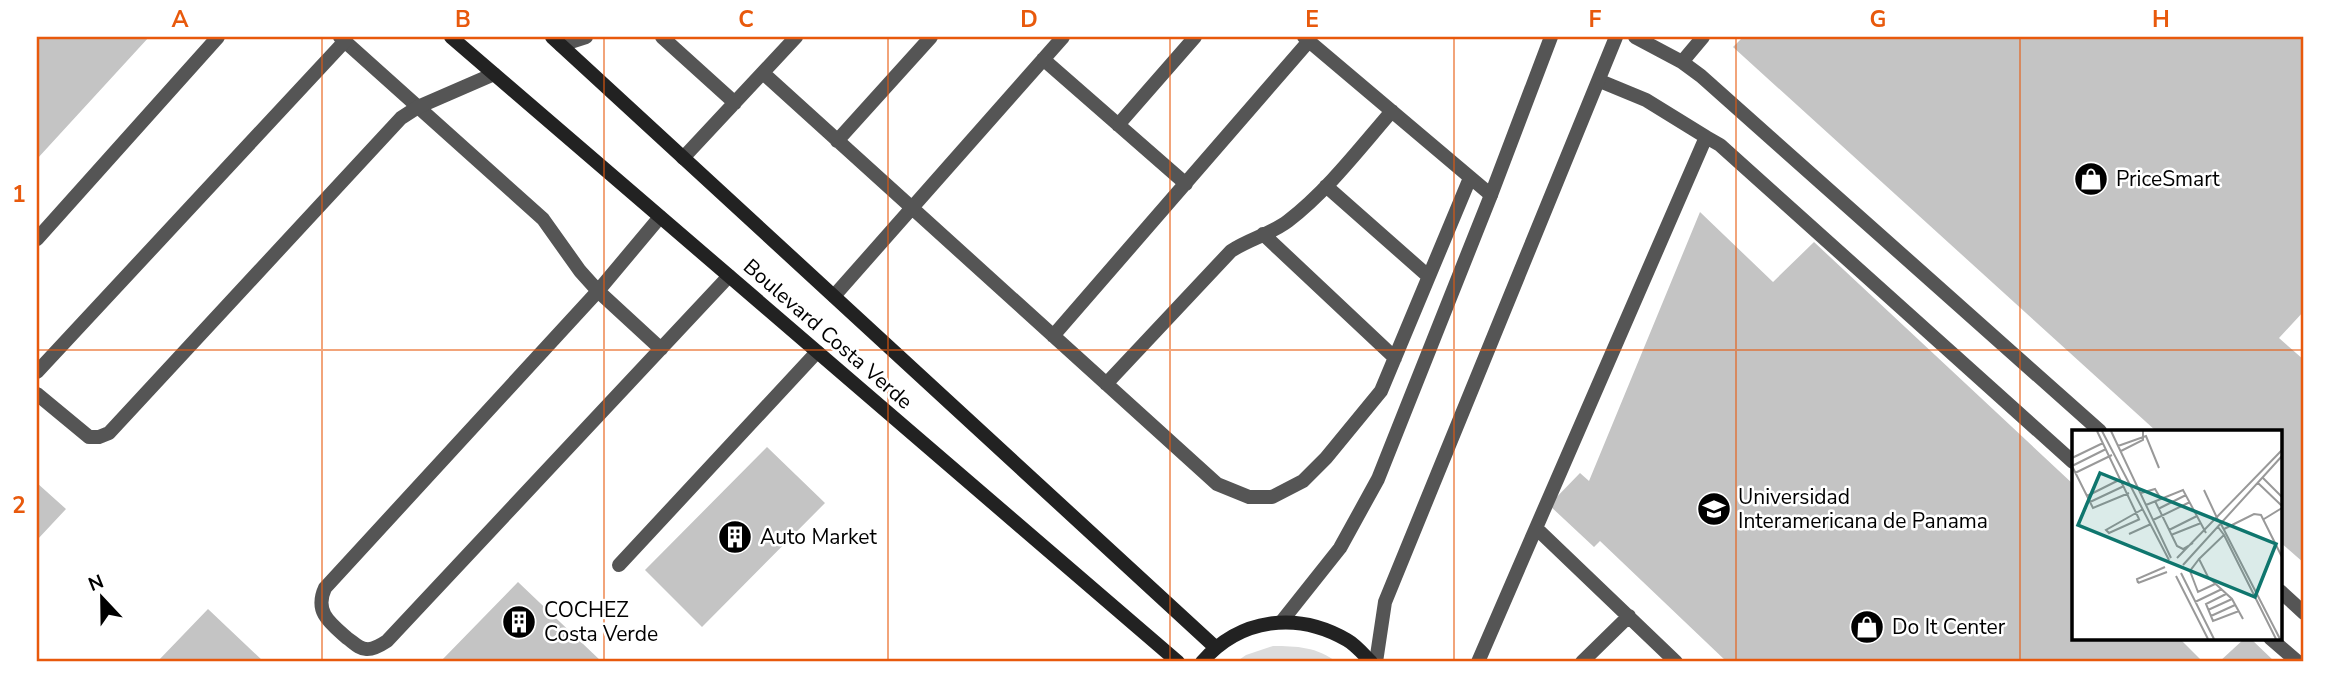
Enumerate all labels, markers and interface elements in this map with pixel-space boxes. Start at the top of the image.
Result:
text: A [171,4,189,35]
text: B [455,4,471,35]
text: C [738,4,754,35]
text: D [1020,4,1038,35]
text: E [1305,4,1319,35]
text: F [1589,4,1602,35]
text: G [1870,4,1886,35]
text: H [2152,4,2170,35]
shop icon: PriceSmart [2072,160,2110,198]
place label: PriceSmart [2116,165,2220,193]
text: 1 [12,179,26,210]
street label: Boulevard Costa Verde [737,253,919,415]
inset map [2072,430,2282,640]
place label: Universidad Interamericana de Panama [1738,483,1988,535]
text: 2 [12,490,26,521]
school or university icon: Universidad Interamericana de Panama [1695,490,1733,528]
building icon: Auto Market [716,518,754,556]
place label: Auto Market [760,523,877,551]
north arrow [66,562,136,632]
text: N [85,568,107,598]
place label: COCHEZ Costa Verde [544,596,658,648]
building icon: COCHEZ Costa Verde [500,603,538,641]
shop icon: Do It Center [1848,608,1886,646]
place label: Do It Center [1892,613,2006,641]

